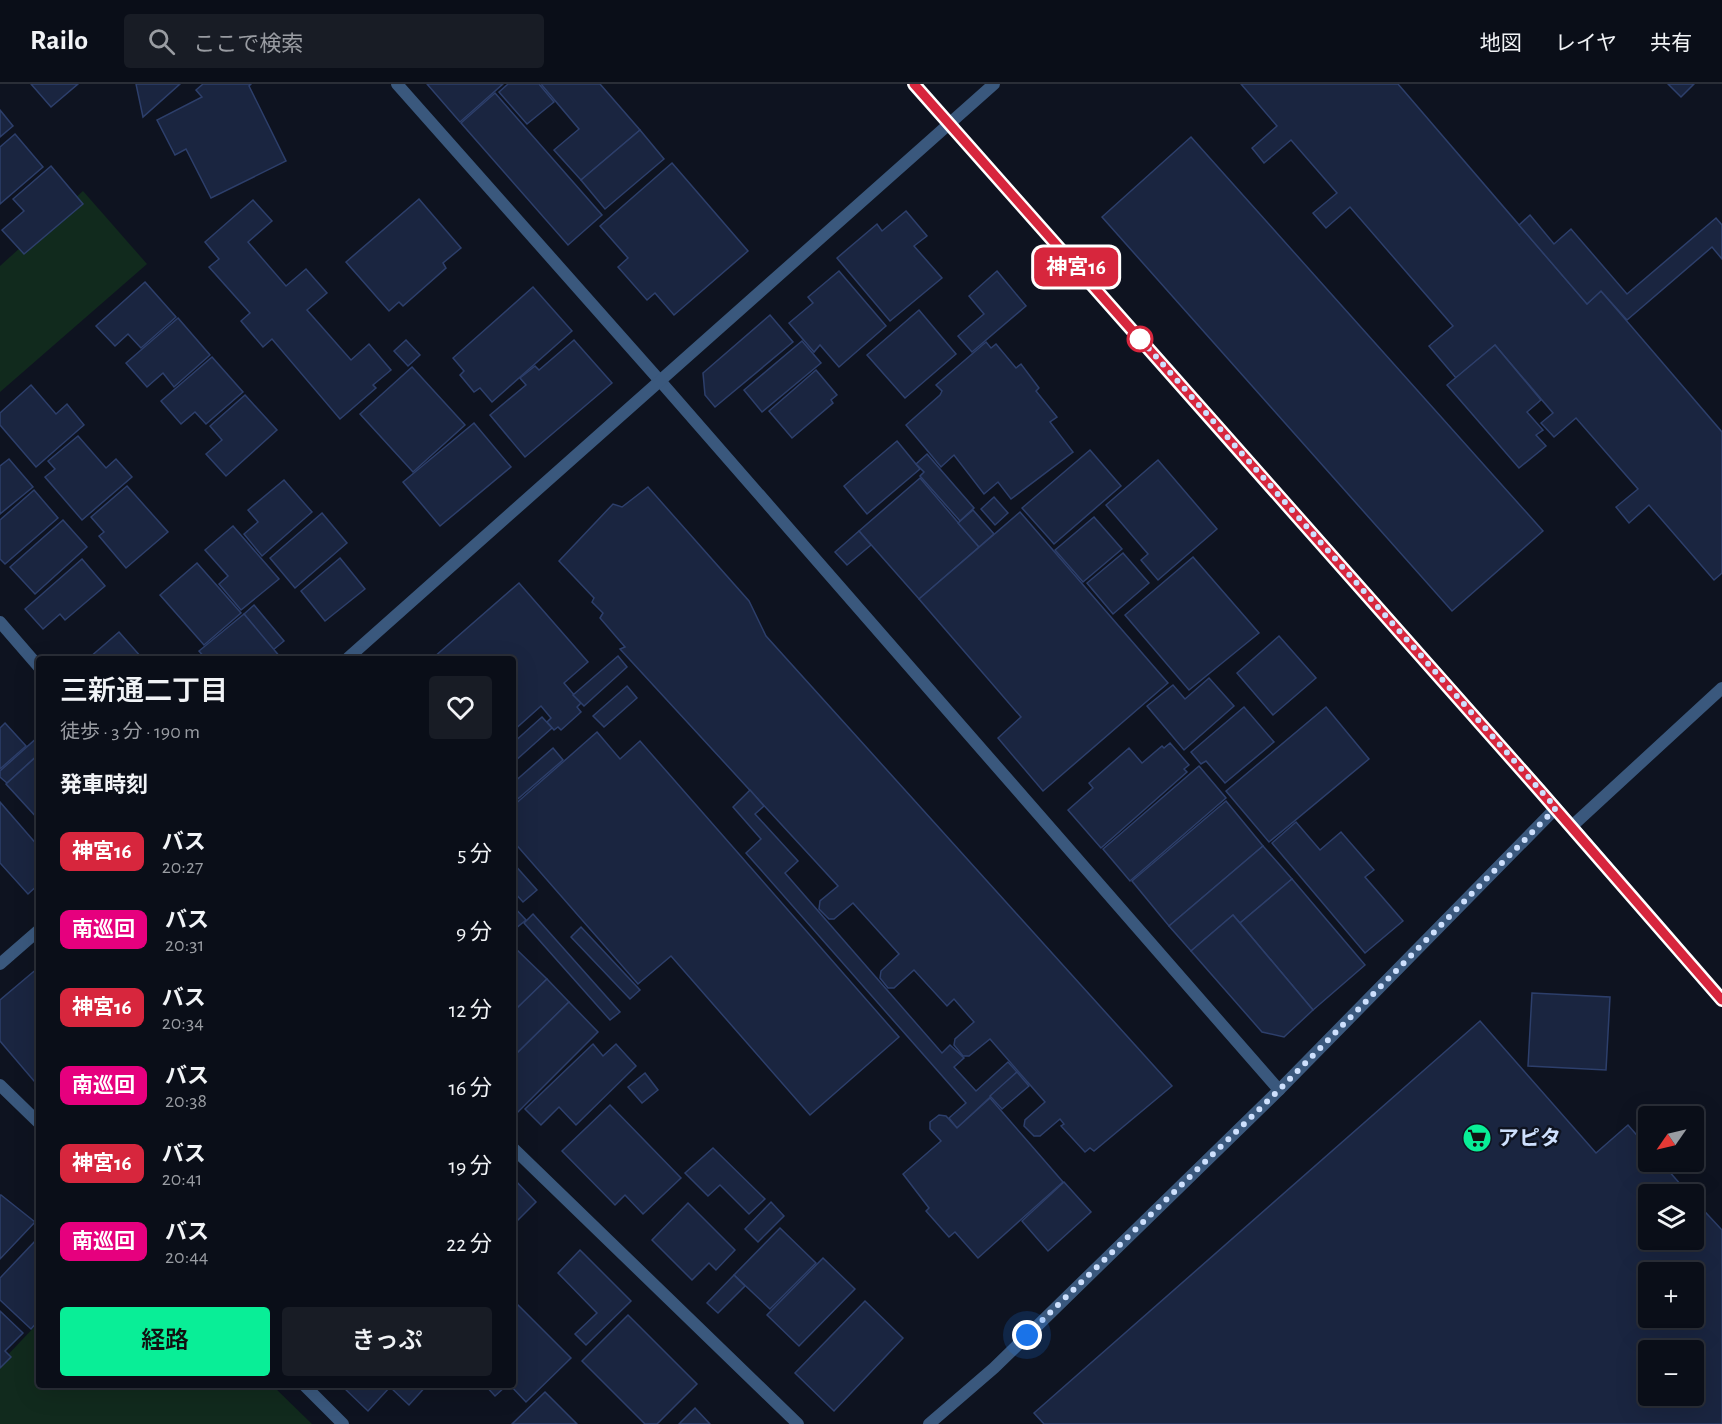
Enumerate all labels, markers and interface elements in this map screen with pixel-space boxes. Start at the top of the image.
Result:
search box [124,14,544,68]
icon: search [145,25,178,58]
text: Railo [30,27,88,55]
text: ここで検索 [193,33,303,55]
text: 地図 [1480,33,1522,54]
text: レイヤ [1555,33,1617,54]
text: 共有 [1650,33,1692,54]
line badge: 神宮16 [1034,248,1118,286]
text: 神宮16 [1046,257,1106,278]
unlabelled marker [1127,326,1153,352]
button: heart [429,676,492,739]
text: 三新通二丁目 [60,678,228,706]
text: 徒歩 · 3 分 · 190 m [60,722,200,742]
text: 発車時刻 [60,774,148,796]
text: バス [162,831,206,853]
text: 神宮16 [72,841,132,862]
text: 5 分 [457,843,492,865]
text: 20:27 [162,857,203,877]
text: バス [165,909,209,931]
text: 南巡回 [72,919,135,940]
text: 9 分 [456,921,492,943]
text: 20:31 [165,935,204,955]
text: バス [162,987,206,1009]
text: 神宮16 [72,997,132,1018]
text: 12 分 [449,999,492,1021]
text: 20:34 [162,1013,204,1033]
text: バス [165,1065,209,1087]
text: 南巡回 [72,1075,135,1096]
text: 16 分 [448,1077,492,1099]
text: 20:38 [165,1091,207,1111]
north arrow [1638,1106,1704,1172]
map controls [1638,1106,1704,1406]
supermarket icon: アピタ [1461,1122,1493,1154]
place label: アピタ [1498,1127,1561,1149]
text: バス [162,1143,206,1165]
text: 神宮16 [72,1153,132,1174]
text: 19 分 [448,1155,492,1177]
text: 20:41 [162,1169,202,1189]
button: layers [1638,1184,1704,1250]
text: バス [165,1221,209,1243]
text: 南巡回 [72,1231,135,1252]
text: 22 分 [446,1233,492,1255]
text: 20:44 [165,1247,208,1267]
button: + [1638,1262,1704,1328]
button: 経路 [60,1307,270,1376]
button: きっぷ [282,1307,492,1376]
your location [1012,1320,1042,1350]
button: − [1638,1340,1704,1406]

